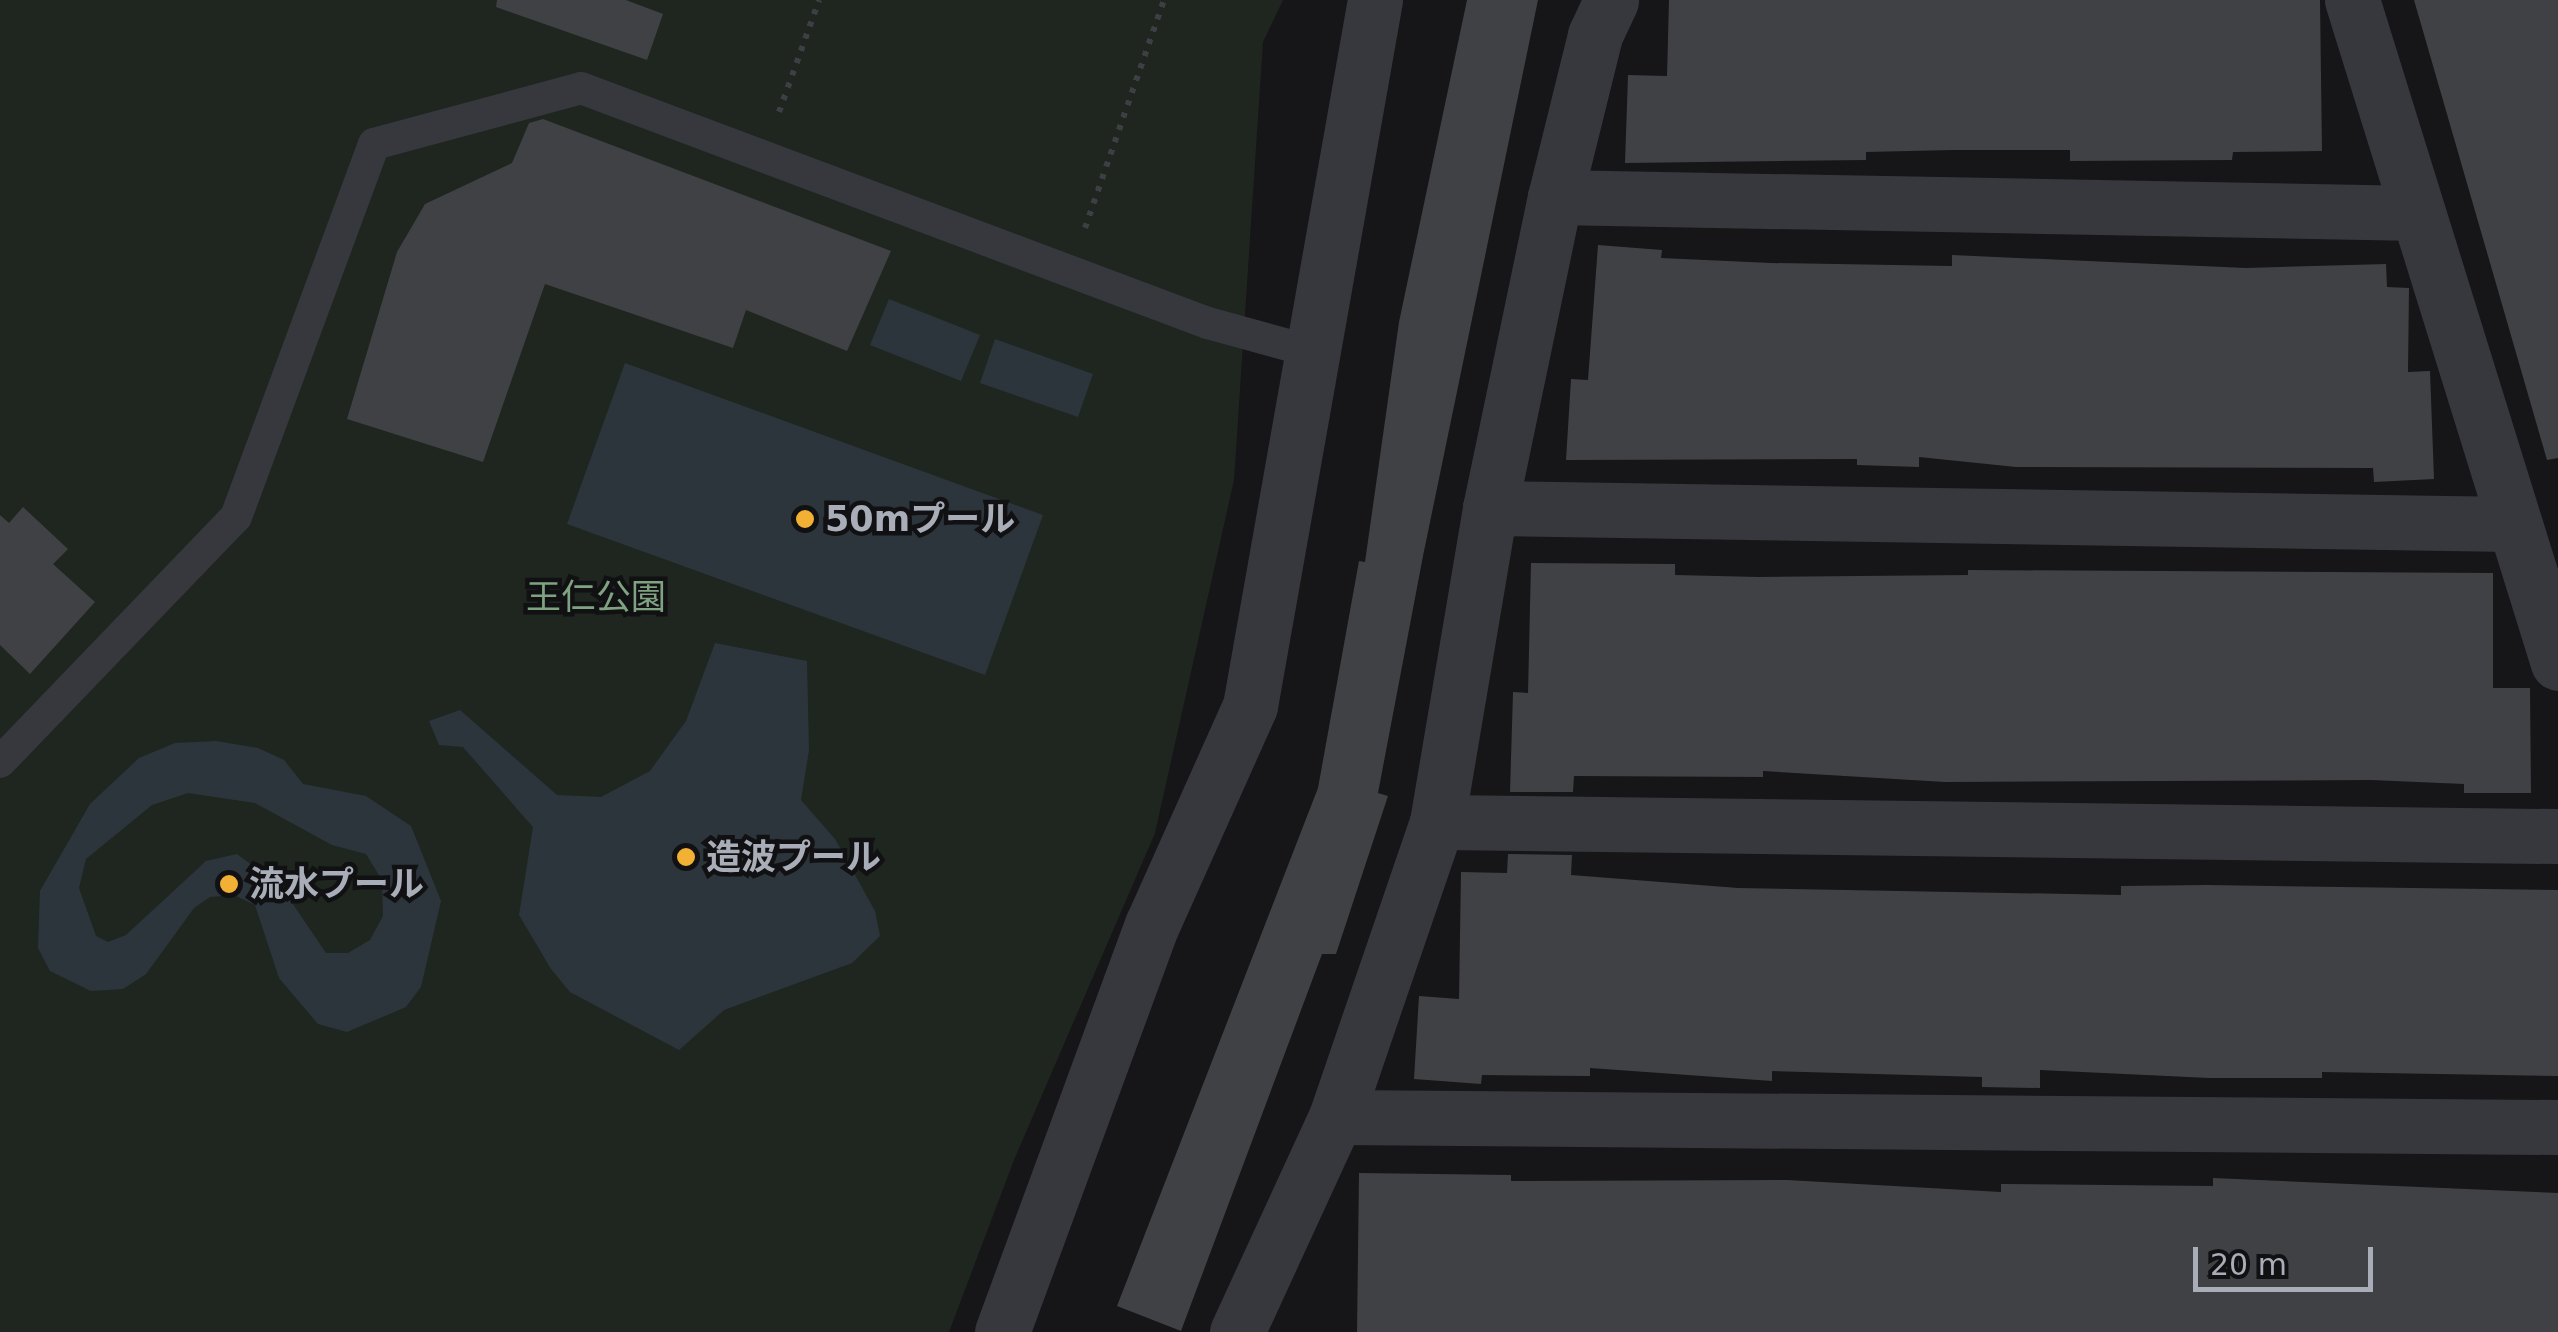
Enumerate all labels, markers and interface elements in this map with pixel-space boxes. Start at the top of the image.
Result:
place label: 50mプール [825,498,1015,540]
marker: 50mプール [794,508,816,530]
park label: 王仁公園 [526,576,666,618]
place label: 造波プール [706,836,881,878]
marker: 造波プール [675,846,697,868]
place label: 流水プール [249,863,424,905]
marker: 流水プール [218,873,240,895]
scale bar [2198,1227,2378,1289]
text: 20 m [2210,1247,2287,1282]

